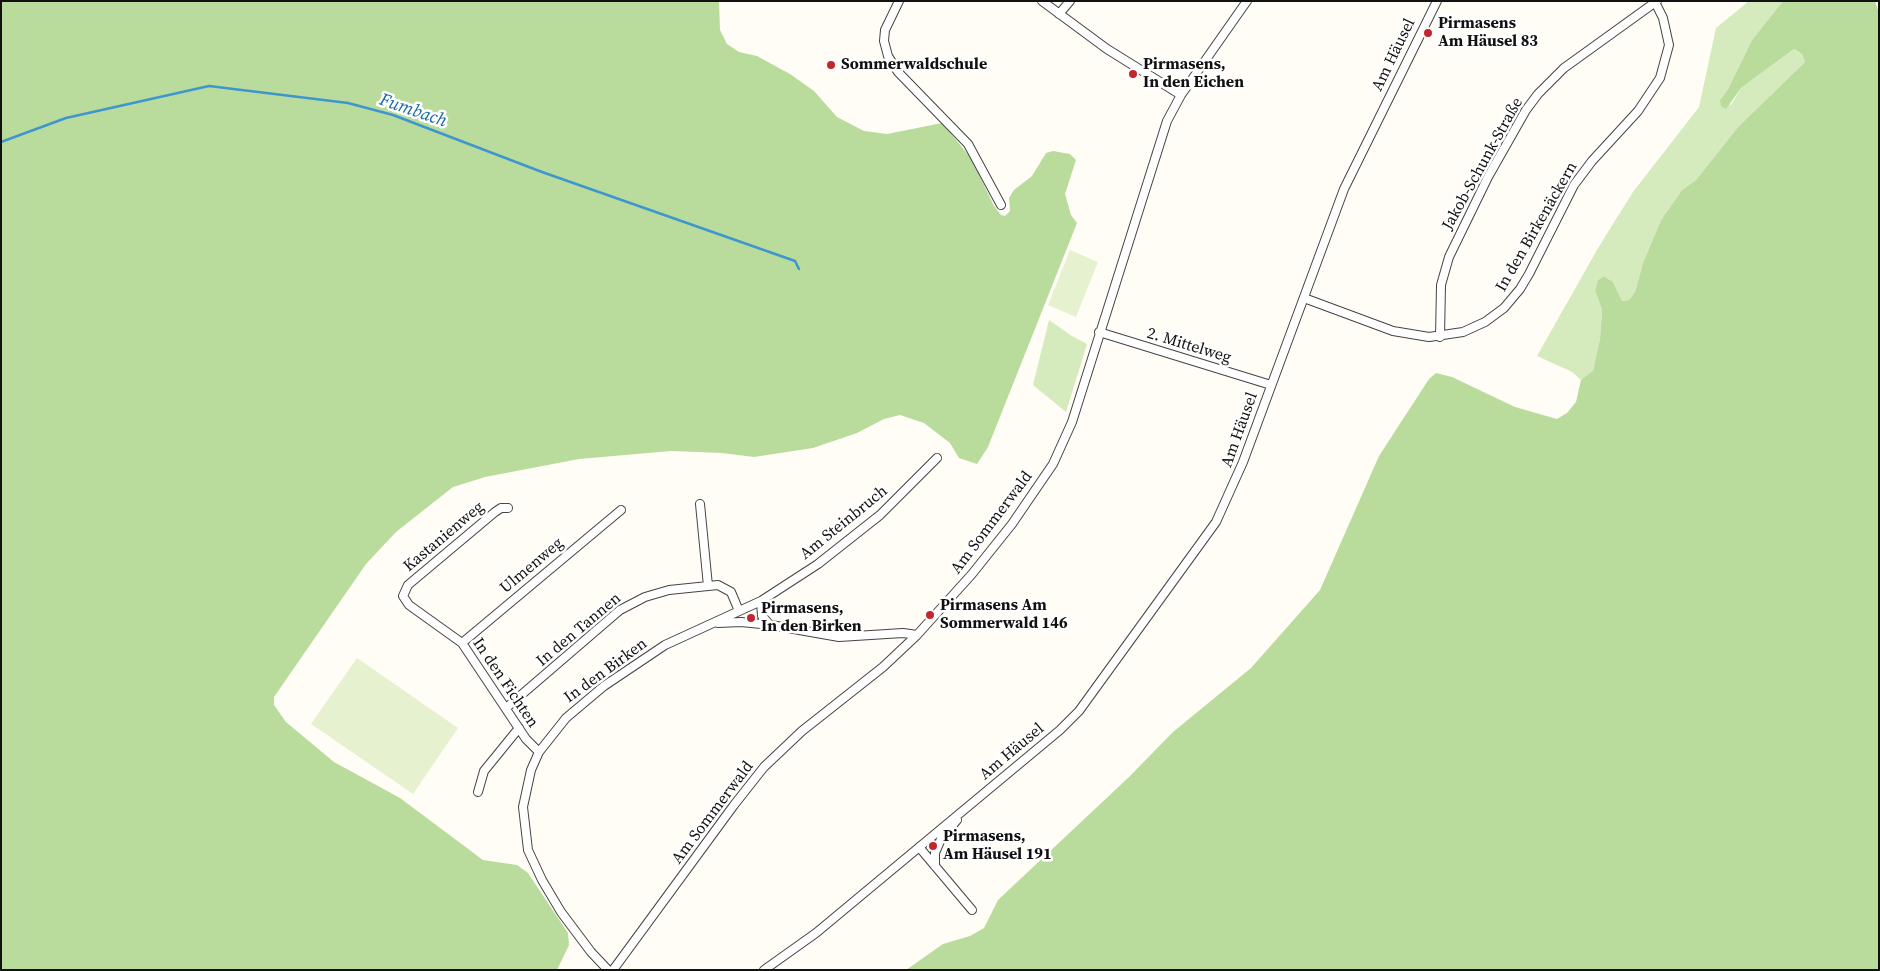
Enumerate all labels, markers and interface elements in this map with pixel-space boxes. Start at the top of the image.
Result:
place label: Pirmasens Am Häusel 83 [1438,14,1538,52]
street label: Am Häusel [1368,16,1420,94]
marker: Pirmasens Am Häusel 83 [1422,27,1434,39]
place label: Sommerwaldschule [841,55,987,75]
place label: Pirmasens, In den Eichen [1143,55,1244,93]
marker: Sommerwaldschule [825,59,837,71]
marker: Pirmasens, In den Eichen [1127,68,1139,80]
water label: Fumbach [377,89,449,133]
street label: Jakob-Schunk-Straße [1439,94,1527,234]
street label: In den Birkenäckern [1492,159,1582,295]
street label: 2. Mittelweg [1144,324,1234,368]
street label: Am Häusel [1218,390,1262,470]
street label: Am Sommerwald [947,468,1037,578]
street label: Am Steinbruch [796,482,892,564]
street label: Kastanienweg [400,498,488,576]
street label: Ulmenweg [497,534,567,598]
street label: In den Tannen [533,589,625,671]
place label: Pirmasens Am Sommerwald 146 [940,596,1068,634]
place label: Pirmasens, In den Birken [761,599,862,637]
marker: Pirmasens Am Sommerwald 146 [924,609,936,621]
marker: Pirmasens, In den Birken [745,612,757,624]
street label: In den Fichten [468,634,542,732]
street label: In den Birken [561,635,651,707]
street label: Am Häusel [976,720,1048,784]
street label: Am Sommerwald [668,758,758,868]
place label: Pirmasens, Am Häusel 191 [943,827,1052,865]
marker: Pirmasens, Am Häusel 191 [927,840,939,852]

